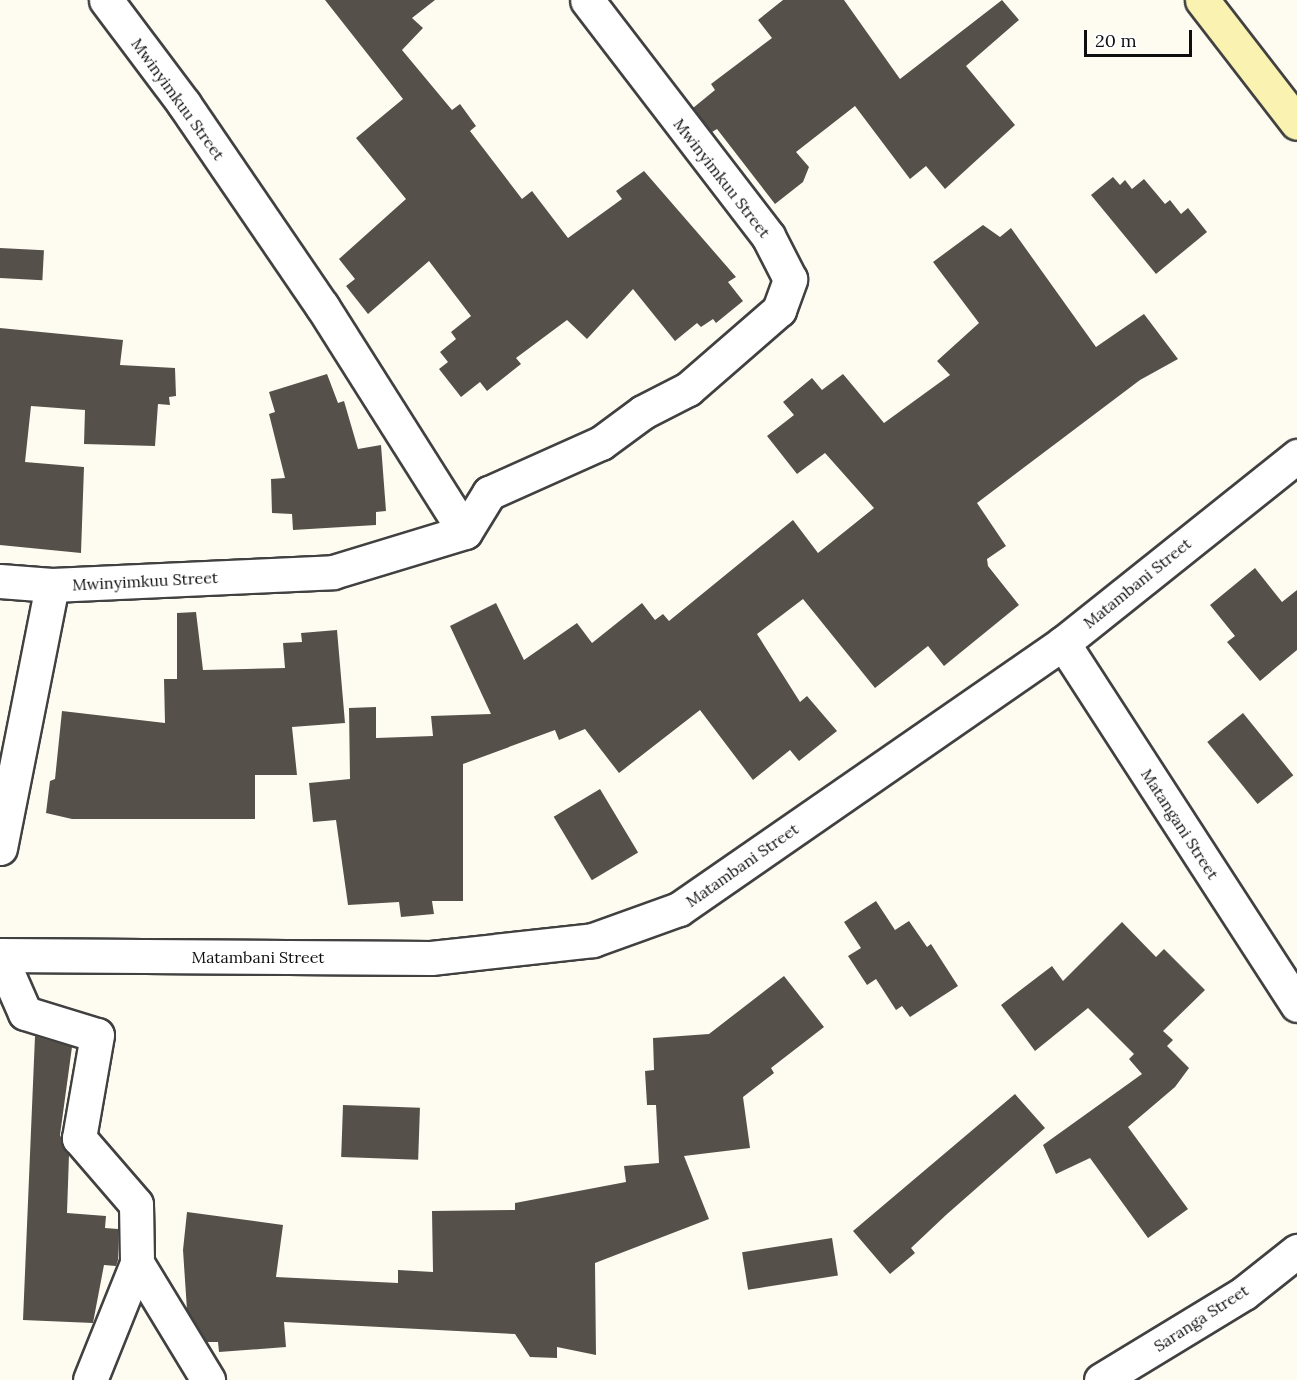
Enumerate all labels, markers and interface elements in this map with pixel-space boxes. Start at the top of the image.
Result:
scale bar [1087,18,1195,56]
text: 20 m [1095,29,1137,52]
street label: Mwinyimkuu Street [127,34,229,164]
street label: Mwinyimkuu Street [670,115,774,241]
street label: Matambani Street [1079,534,1195,632]
street label: Mwinyimkuu Street [72,568,218,594]
street label: Matangani Street [1137,765,1223,883]
street label: Matambani Street [682,819,802,911]
street label: Matambani Street [192,947,324,967]
street label: Saranga Street [1150,1280,1252,1356]

